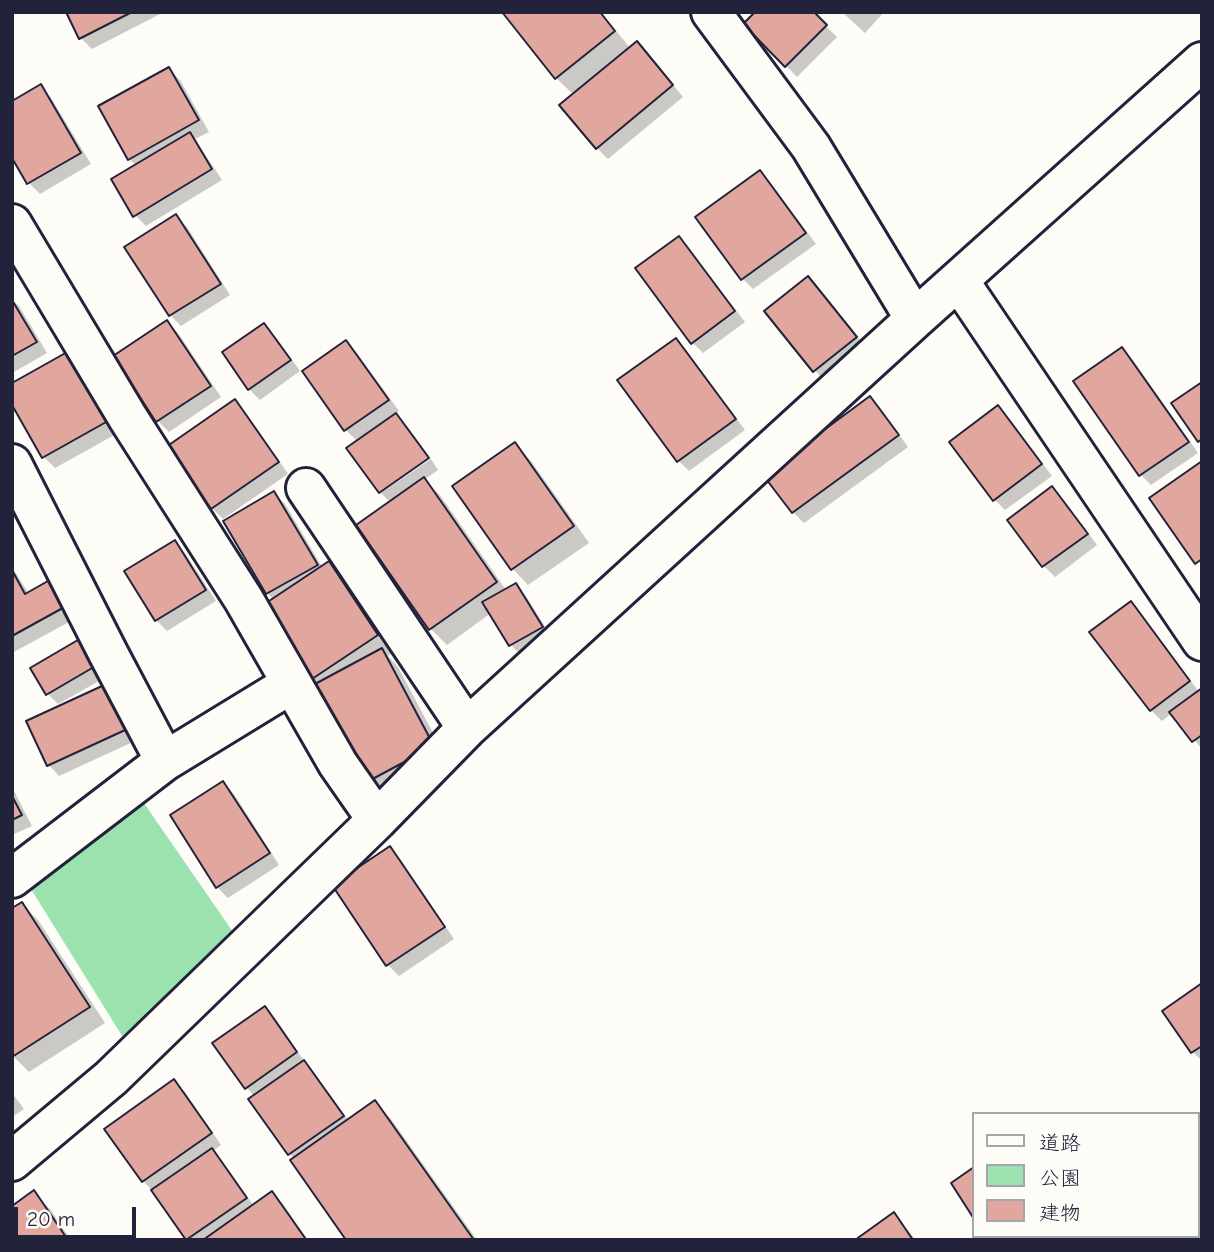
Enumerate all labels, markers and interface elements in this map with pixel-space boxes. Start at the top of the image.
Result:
legend [972,1112,1200,1238]
text: 道路 [1039,1131,1081,1155]
text: 公園 [1039,1166,1081,1190]
scale bar [18,1192,140,1236]
text: 建物 [1039,1201,1081,1225]
text: 20 m [27,1207,75,1231]

